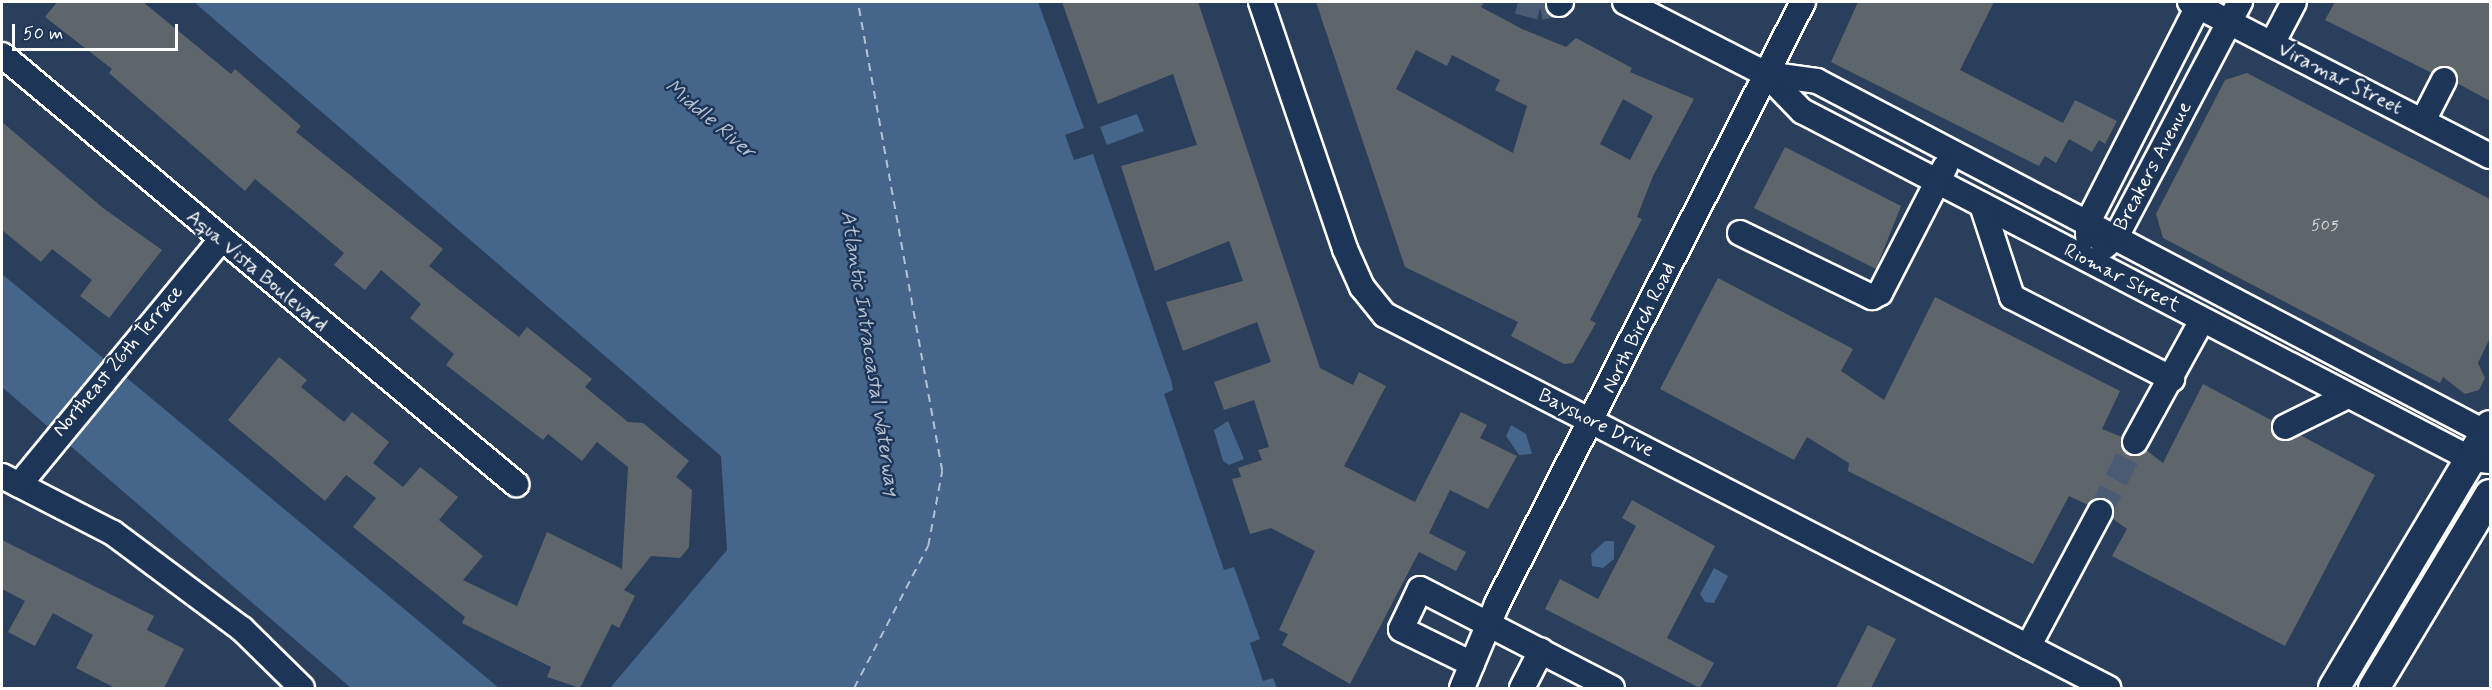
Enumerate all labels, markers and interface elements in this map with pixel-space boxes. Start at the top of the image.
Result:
scale bar [15,12,182,50]
text: 50 m [23,22,63,46]
street label: Viramar Street [2272,37,2408,121]
water label: Middle River [659,73,761,165]
street label: Breakers Avenue [2109,97,2197,235]
street label: Aqua Vista Boulevard [183,206,331,336]
water label: Atlantic Intracoastal Waterway [835,207,905,499]
house number: 505 [2311,216,2339,236]
street label: Riomar Street [2060,238,2184,318]
street label: North Birch Road [1597,259,1681,397]
street label: Northeast 26th Terrace [48,280,188,442]
street label: Bayshore Drive [1535,384,1657,462]

